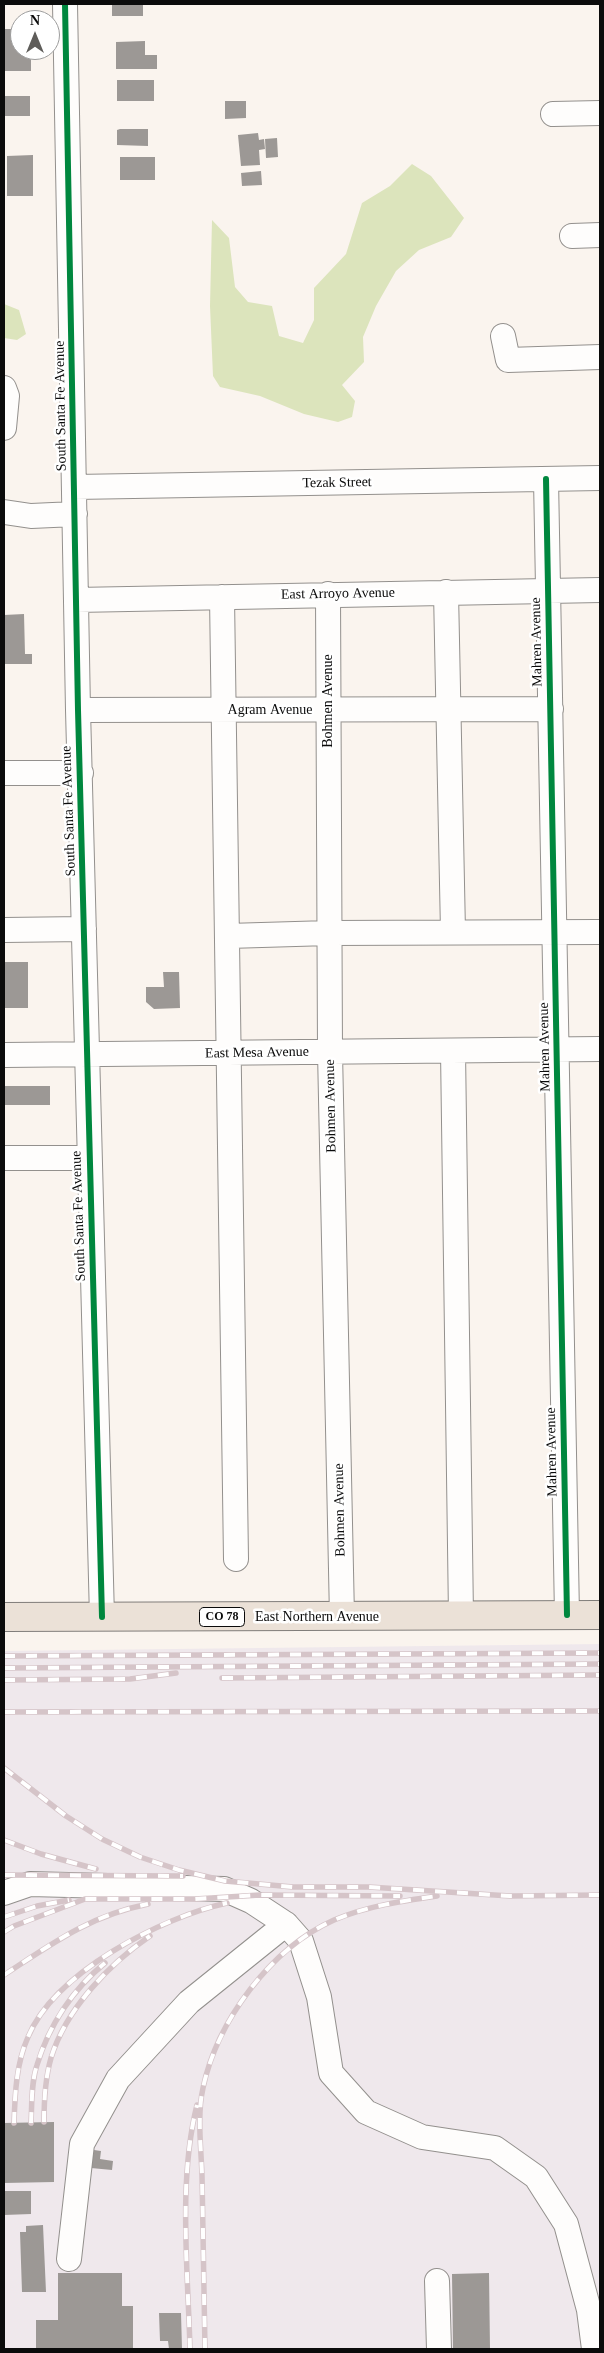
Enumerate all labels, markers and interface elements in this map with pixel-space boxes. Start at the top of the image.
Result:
north arrow [10,10,60,60]
text: N [30,13,40,28]
street label: South Santa Fe Avenue [51,340,71,472]
street label: Tezak Street [302,474,372,492]
street label: East Arroyo Avenue [281,585,395,603]
street label: Mahren Avenue [528,597,546,687]
street label: Bohmen Avenue [320,654,336,748]
street label: Agram Avenue [228,702,312,718]
street label: South Santa Fe Avenue [58,745,80,877]
street label: Mahren Avenue [536,1002,554,1092]
street label: East Mesa Avenue [205,1044,309,1062]
street label: Bohmen Avenue [322,1059,340,1153]
street label: South Santa Fe Avenue [68,1150,90,1282]
street label: Mahren Avenue [543,1407,561,1497]
street label: Bohmen Avenue [331,1463,349,1557]
road number: CO 78 [200,1608,244,1626]
street label: East Northern Avenue [255,1609,379,1625]

